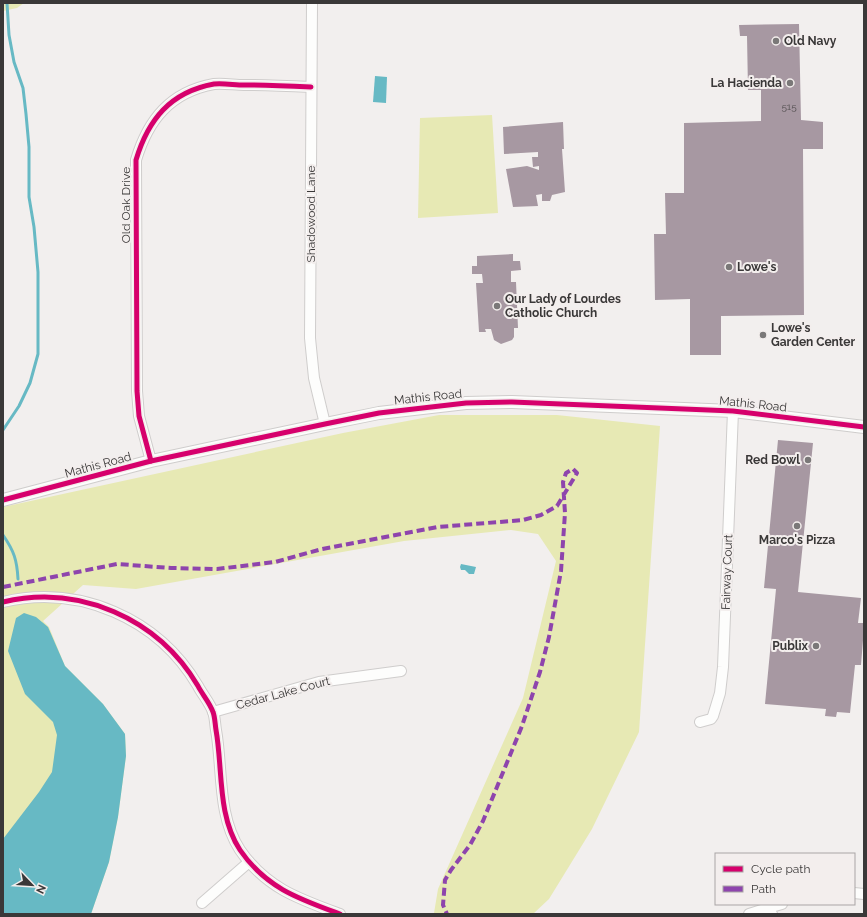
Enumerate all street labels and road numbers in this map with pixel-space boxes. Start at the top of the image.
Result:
street label: Shadowood Lane [304,165,318,263]
street label: Old Oak Drive [119,167,133,243]
street label: Mathis Road [393,386,463,408]
street label: Mathis Road [718,393,788,415]
street label: Mathis Road [63,449,133,481]
street label: Fairway Court [719,534,735,610]
street label: Cedar Lake Court [234,674,332,712]

